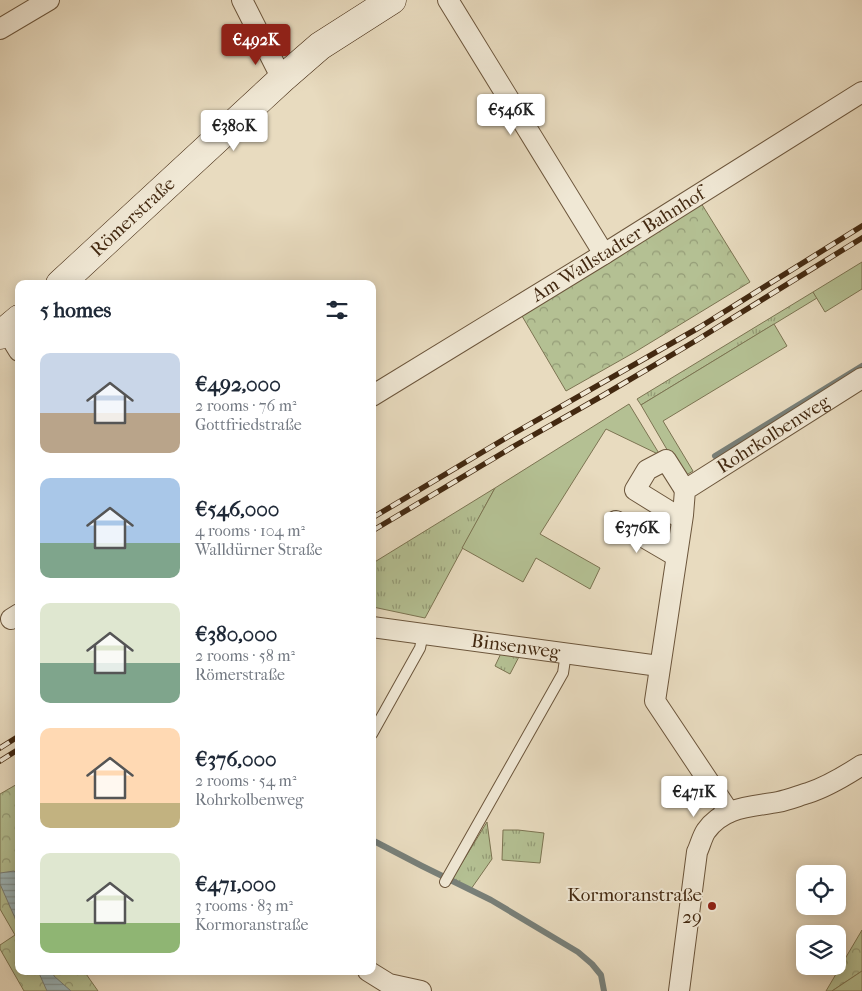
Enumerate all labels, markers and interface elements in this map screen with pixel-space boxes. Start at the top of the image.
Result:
pin: €492K [221,23,291,66]
text: €492K [232,30,280,49]
pin: €546K [476,94,546,136]
text: €546K [488,100,534,119]
pin: €380K [199,110,269,152]
text: €380K [212,116,256,135]
street label: Römerstraße [86,173,179,261]
street label: Am Wallstadter Bahnhof [527,181,712,307]
icon: filters [323,296,351,324]
text: 5 homes [40,298,111,322]
text: €492,000 [195,372,281,396]
icon: home [80,373,140,433]
street label: Rohrkolbenweg [713,390,834,478]
text: 2 rooms · 76 m² [195,396,296,415]
text: Gottfriedstraße [195,415,302,434]
text: €546,000 [195,497,279,521]
icon: home [80,498,140,558]
pin: €376K [602,512,672,554]
text: €376K [615,518,659,537]
text: 4 rooms · 104 m² [195,521,305,540]
text: Walldürner Straße [195,540,323,559]
text: €380,000 [195,622,277,646]
icon: home [80,623,140,683]
street label: Binsenweg [470,630,562,664]
text: 2 rooms · 58 m² [195,646,295,665]
text: Römerstraße [195,665,285,684]
text: €376,000 [195,747,277,771]
icon: home [80,748,140,808]
text: 2 rooms · 54 m² [195,771,296,790]
pin: €471K [659,776,729,818]
text: €471K [672,782,716,801]
text: Rohrkolbenweg [195,790,304,809]
map controls [796,865,846,975]
button: locate [796,865,846,915]
text: €471,000 [195,872,276,896]
icon: home [80,873,140,933]
place label: Kormoranstraße 29 [567,884,702,928]
text: 3 rooms · 83 m² [195,896,293,915]
marker: Kormoranstraße 29 [706,900,718,912]
text: Kormoranstraße [195,915,308,934]
button: layers [796,925,846,975]

